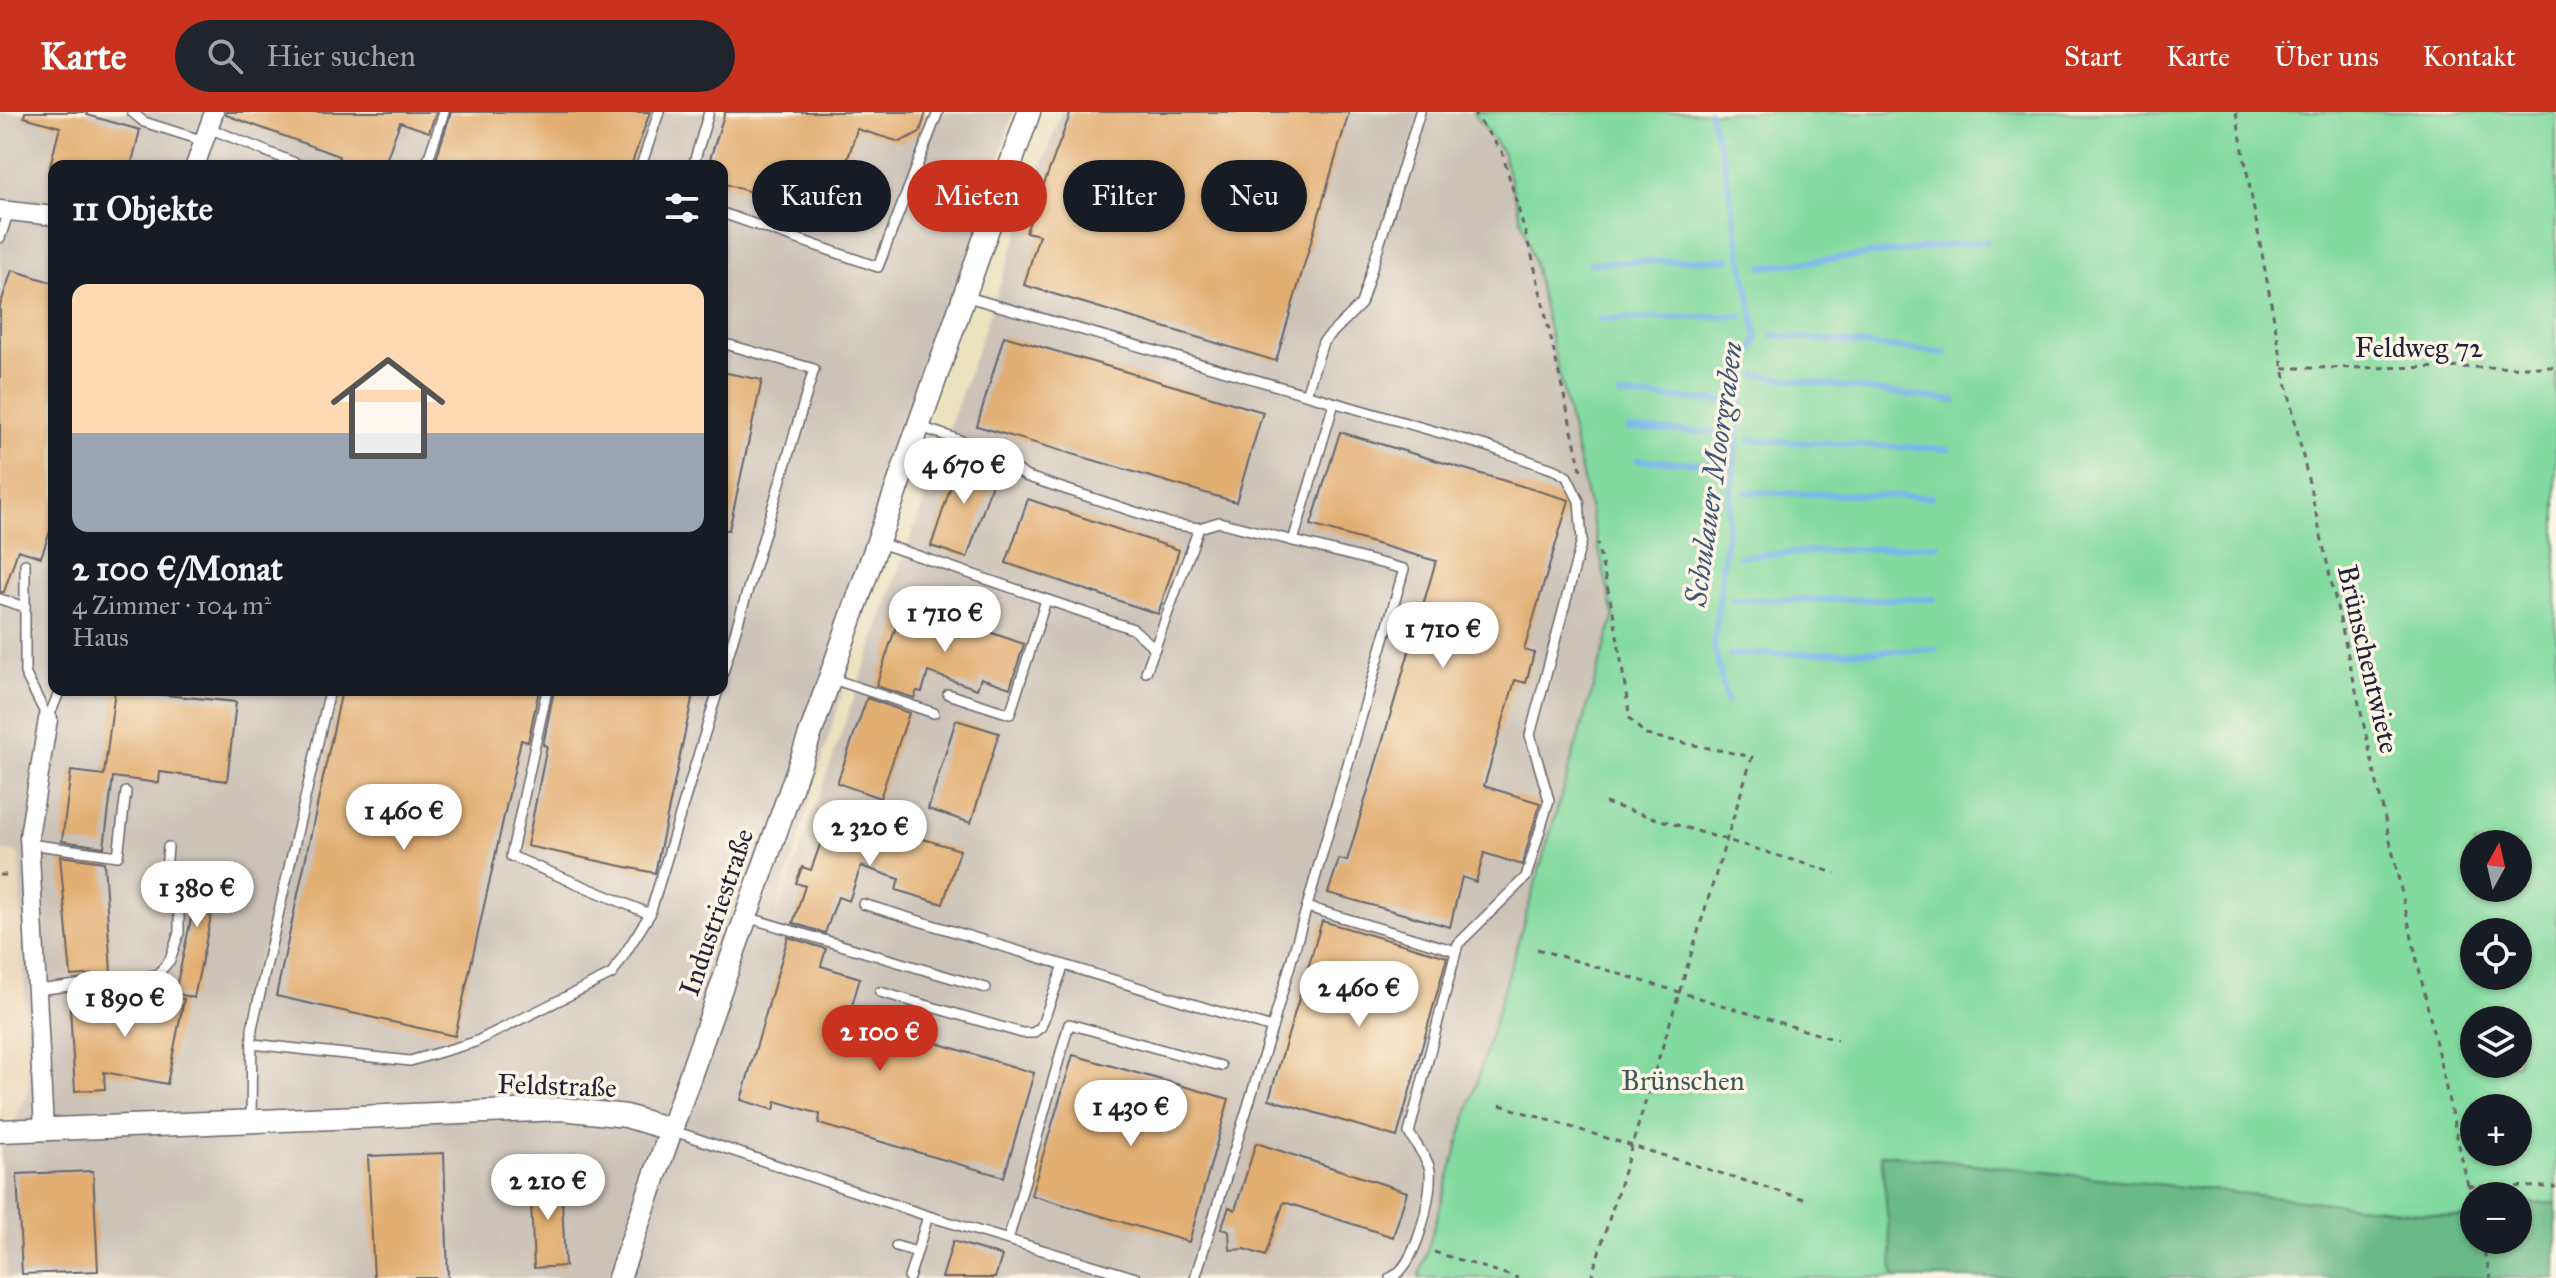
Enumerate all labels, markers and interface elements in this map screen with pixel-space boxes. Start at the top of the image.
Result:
search box [175,20,735,92]
text: Karte [40,33,127,79]
icon: search [203,34,247,78]
text: Hier suchen [267,38,416,74]
text: Start [2064,39,2122,74]
text: Karte [2166,39,2230,74]
text: Über uns [2274,39,2379,74]
text: Kontakt [2423,39,2516,74]
chip: Kaufen [752,160,891,232]
chip: Mieten [907,160,1047,232]
chip: Filter [1063,160,1185,232]
chip: Neu [1201,160,1307,232]
icon: filters [660,186,704,230]
text: 11 Objekte [72,188,213,229]
street label: Feldweg 72 [2355,330,2483,365]
icon: home [316,336,460,480]
water label: Schulauer Moorgraben [1677,339,1750,610]
pin: 4 670 € [890,438,1038,506]
text: 4 670 € [922,448,1006,480]
text: 2 100 €/Monat [72,548,283,589]
street label: Brünschentwiete [2330,561,2407,757]
pin: 1 710 € [871,586,1019,654]
text: 4 Zimmer · 104 m² [72,589,271,621]
text: 1 710 € [907,596,983,628]
pin: 1 710 € [1369,602,1517,670]
text: 1 710 € [1405,612,1481,644]
text: Haus [72,621,129,653]
pin: 1 460 € [330,784,478,852]
text: 1 460 € [364,794,444,826]
pin: 2 320 € [796,800,944,868]
text: 2 320 € [831,810,909,842]
street label: Industriestraße [672,824,761,1000]
north arrow [2460,830,2532,902]
map controls [2460,830,2532,1254]
pin: 1 380 € [123,861,271,929]
text: 1 380 € [159,871,235,903]
button: locate [2460,918,2532,990]
pin: 2 460 € [1285,961,1433,1029]
pin: 1 890 € [51,971,199,1039]
text: 2 460 € [1318,971,1400,1003]
text: 1 890 € [85,981,165,1013]
pin: 2 100 € [806,1005,954,1073]
button: layers [2460,1006,2532,1078]
text: 2 100 € [840,1015,920,1047]
park label: Brünschen [1621,1063,1745,1098]
street label: Feldstraße [497,1066,617,1105]
pin: 1 430 € [1057,1080,1205,1148]
text: 1 430 € [1092,1090,1170,1122]
button: + [2460,1094,2532,1166]
pin: 2 210 € [474,1154,622,1222]
text: 2 210 € [509,1164,587,1196]
button: − [2460,1182,2532,1254]

